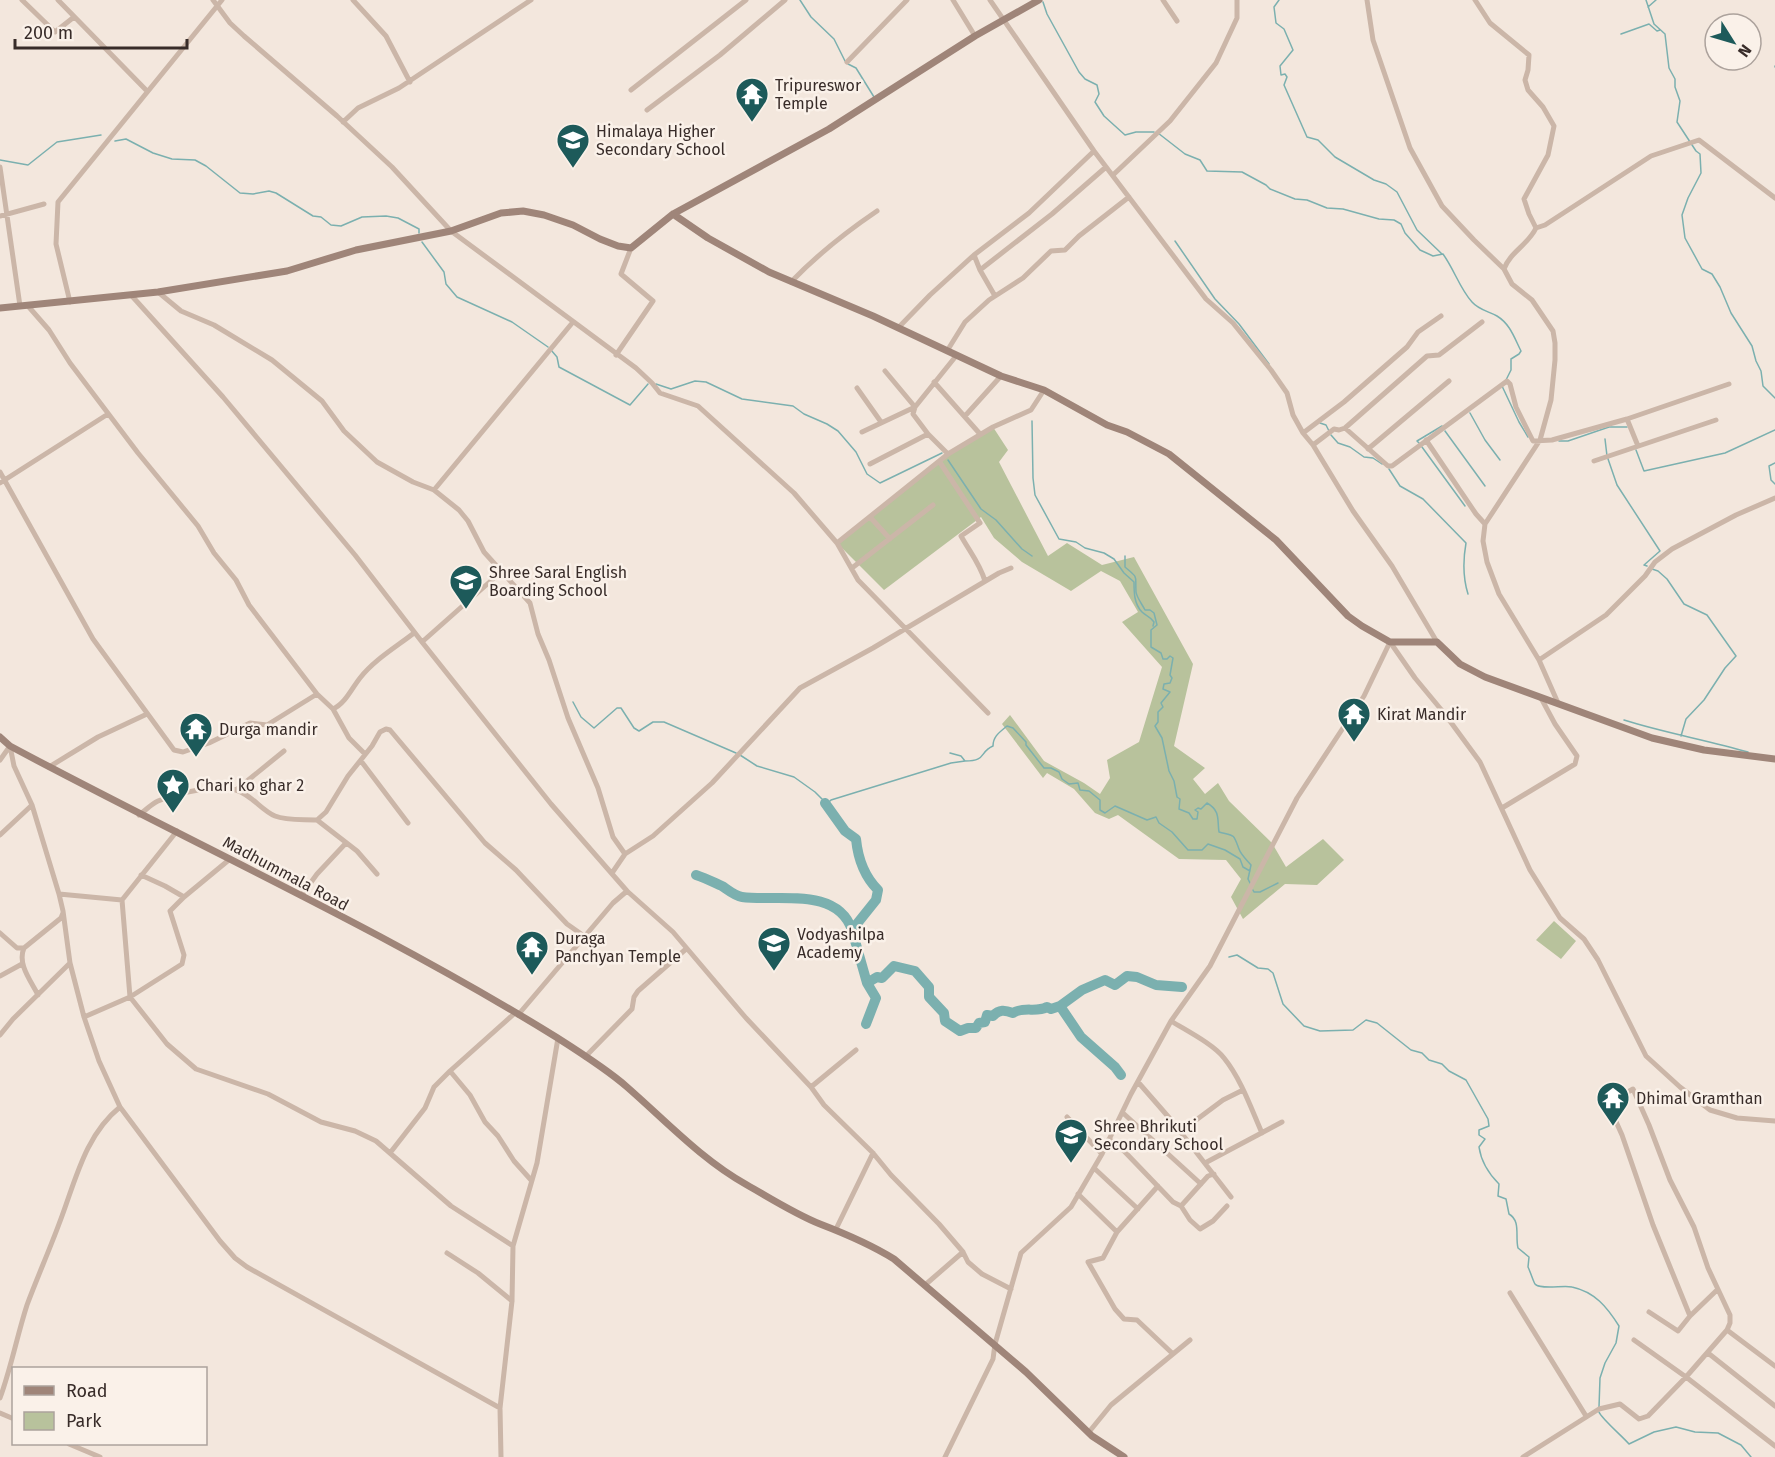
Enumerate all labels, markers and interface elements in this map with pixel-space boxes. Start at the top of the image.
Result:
scale bar [15,12,188,50]
north arrow [1703,12,1763,72]
text: 200 m [24,22,73,44]
text: N [1734,41,1755,61]
temple icon: Tripureswor Temple [734,76,770,123]
place label: Tripureswor Temple [775,76,862,113]
school or university icon: Himalaya Higher Secondary School [555,122,591,169]
place label: Himalaya Higher Secondary School [596,122,725,159]
school or university icon: Shree Saral English Boarding School [448,563,484,610]
place label: Shree Saral English Boarding School [489,563,627,600]
temple icon: Kirat Mandir [1336,696,1372,743]
place label: Kirat Mandir [1377,705,1467,724]
temple icon: Durga mandir [178,711,214,758]
place label: Durga mandir [219,720,318,739]
place icon: Chari ko ghar 2 [155,767,191,814]
place label: Chari ko ghar 2 [196,776,304,795]
street label: Madhummala Road [220,832,352,915]
school or university icon: Vodyashilpa Academy [756,925,792,972]
place label: Vodyashilpa Academy [797,925,885,962]
temple icon: Duraga Panchyan Temple [514,929,550,976]
place label: Duraga Panchyan Temple [555,929,681,966]
temple icon: Dhimal Gramthan [1595,1080,1631,1127]
place label: Dhimal Gramthan [1636,1089,1763,1108]
school or university icon: Shree Bhrikuti Secondary School [1053,1117,1089,1164]
place label: Shree Bhrikuti Secondary School [1094,1117,1223,1154]
legend [12,1367,207,1445]
text: Road [66,1380,108,1402]
text: Park [66,1410,102,1432]

